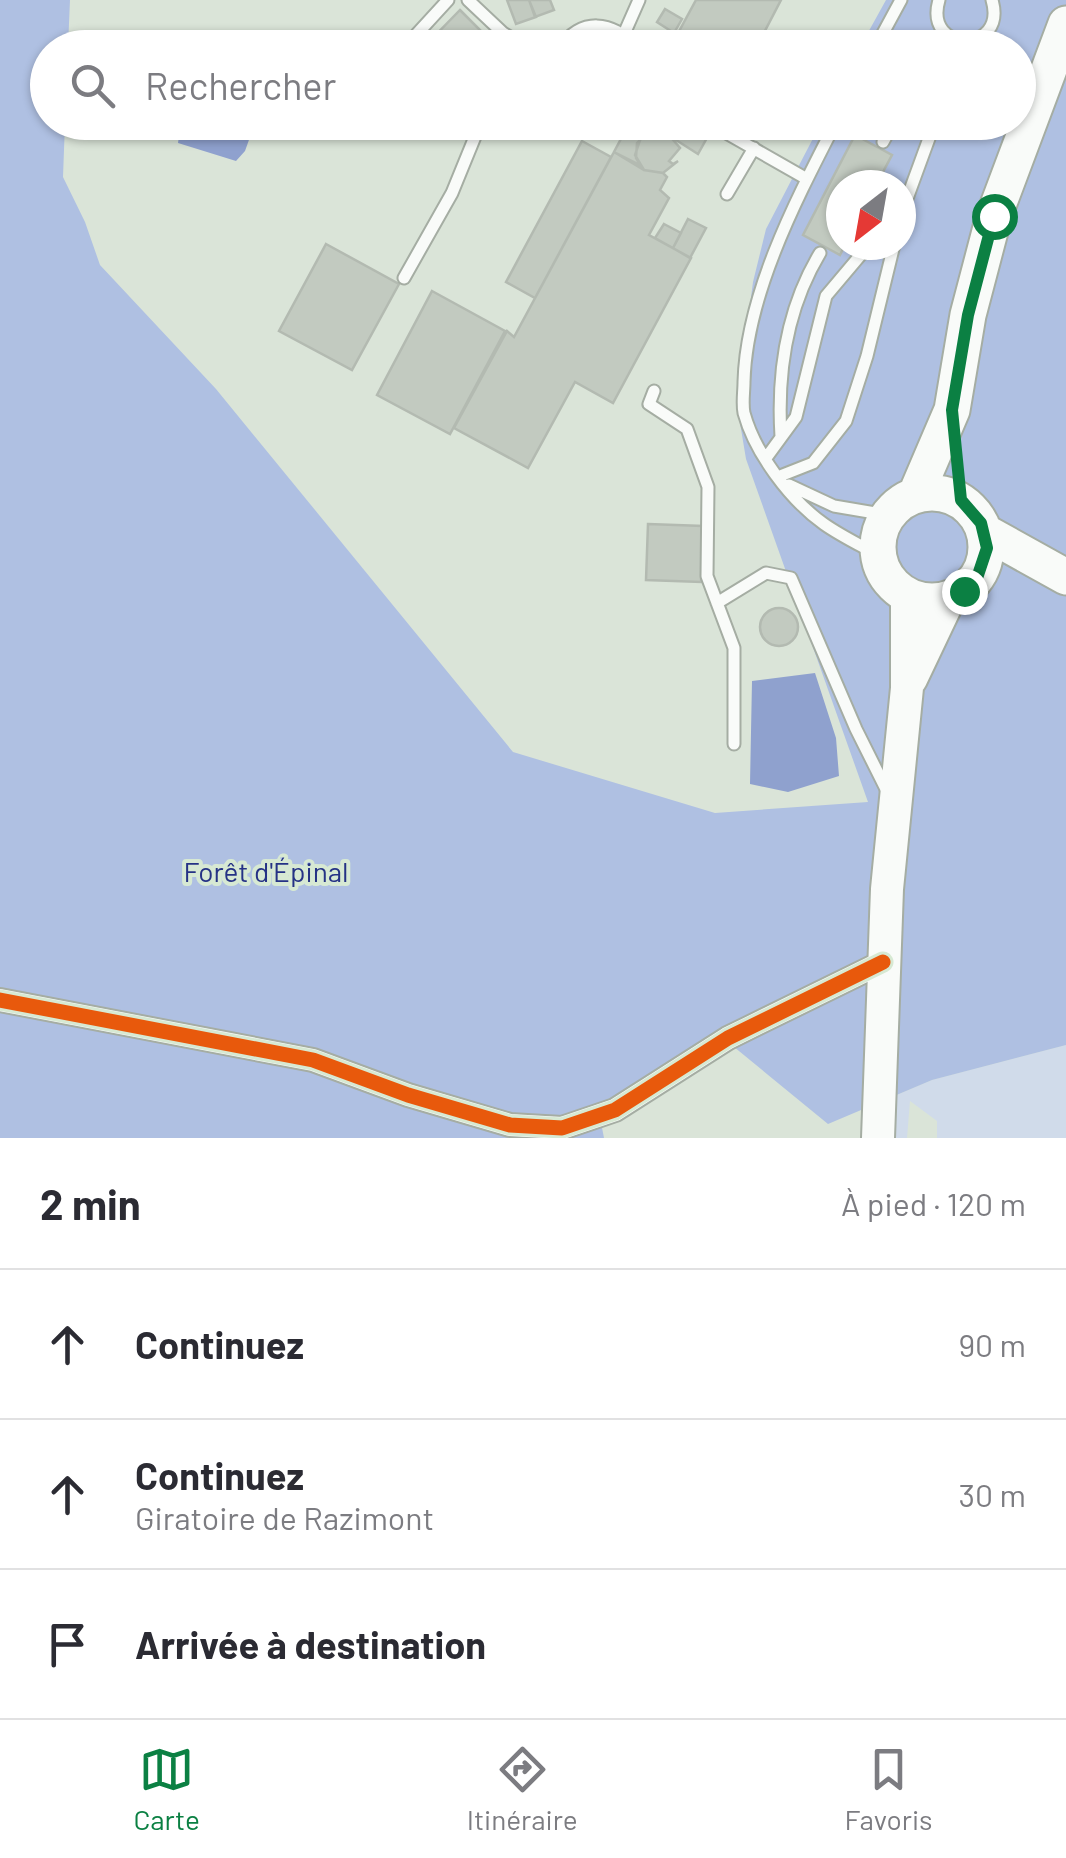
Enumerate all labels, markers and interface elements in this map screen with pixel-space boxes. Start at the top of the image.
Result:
search box [30,30,1036,140]
icon: search [65,58,120,113]
text: Rechercher [145,62,336,108]
north arrow [826,170,916,260]
route start [972,194,1018,240]
route end [942,569,988,615]
park label: Forêt d'Épinal [184,854,348,888]
text: 2 min [40,1178,141,1228]
text: À pied · 120 m [841,1184,1026,1222]
icon: ahead [40,1317,95,1372]
text: Continuez [135,1321,304,1367]
text: 90 m [958,1325,1026,1363]
text: Continuez [135,1452,304,1498]
icon: ahead [40,1467,95,1522]
text: 30 m [959,1475,1026,1513]
text: Giratoire de Razimont [135,1498,434,1536]
icon: arrive [40,1617,95,1672]
text: Arrivée à destination [135,1621,486,1667]
tab: Carte [133,1742,200,1836]
tab: Itinéraire [467,1742,578,1836]
tab: Favoris [845,1742,933,1836]

